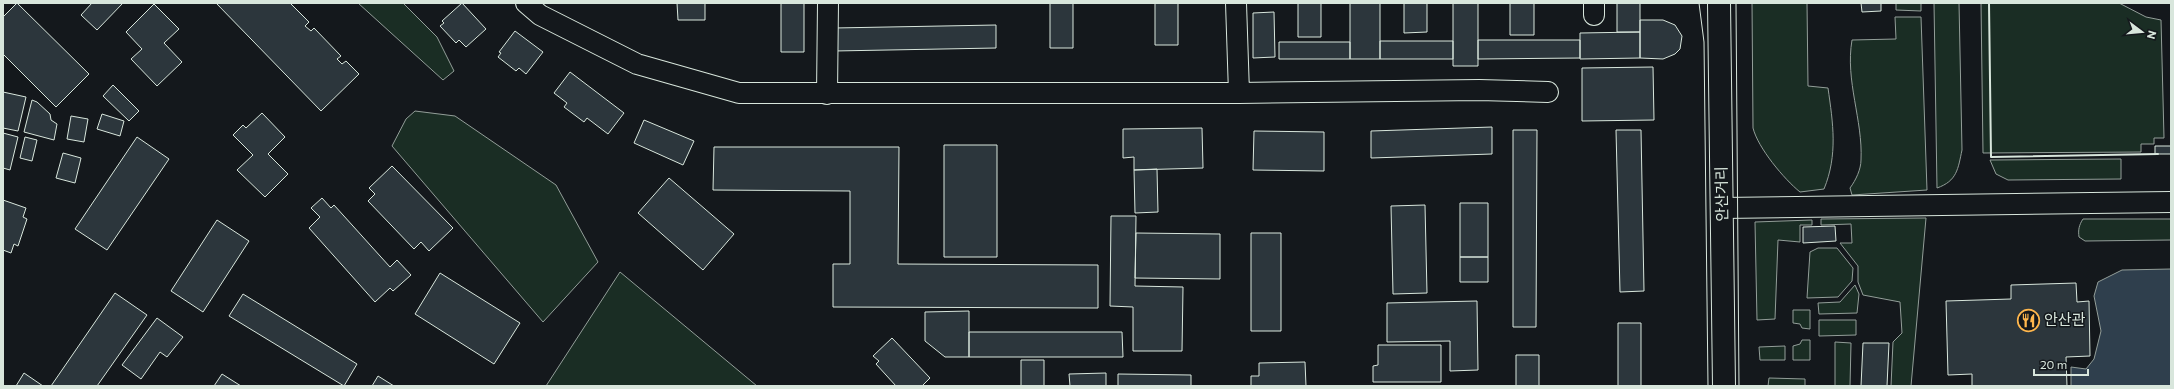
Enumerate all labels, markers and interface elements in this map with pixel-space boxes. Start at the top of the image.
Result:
north arrow [2122,12,2162,52]
text: N [2145,29,2159,41]
street label: 안산거리 [1712,166,1730,222]
restaurant icon: 안산관 [2016,307,2042,333]
place label: 안산관 [2044,310,2086,328]
scale bar [2034,351,2088,377]
text: 20 m [2040,357,2067,371]

